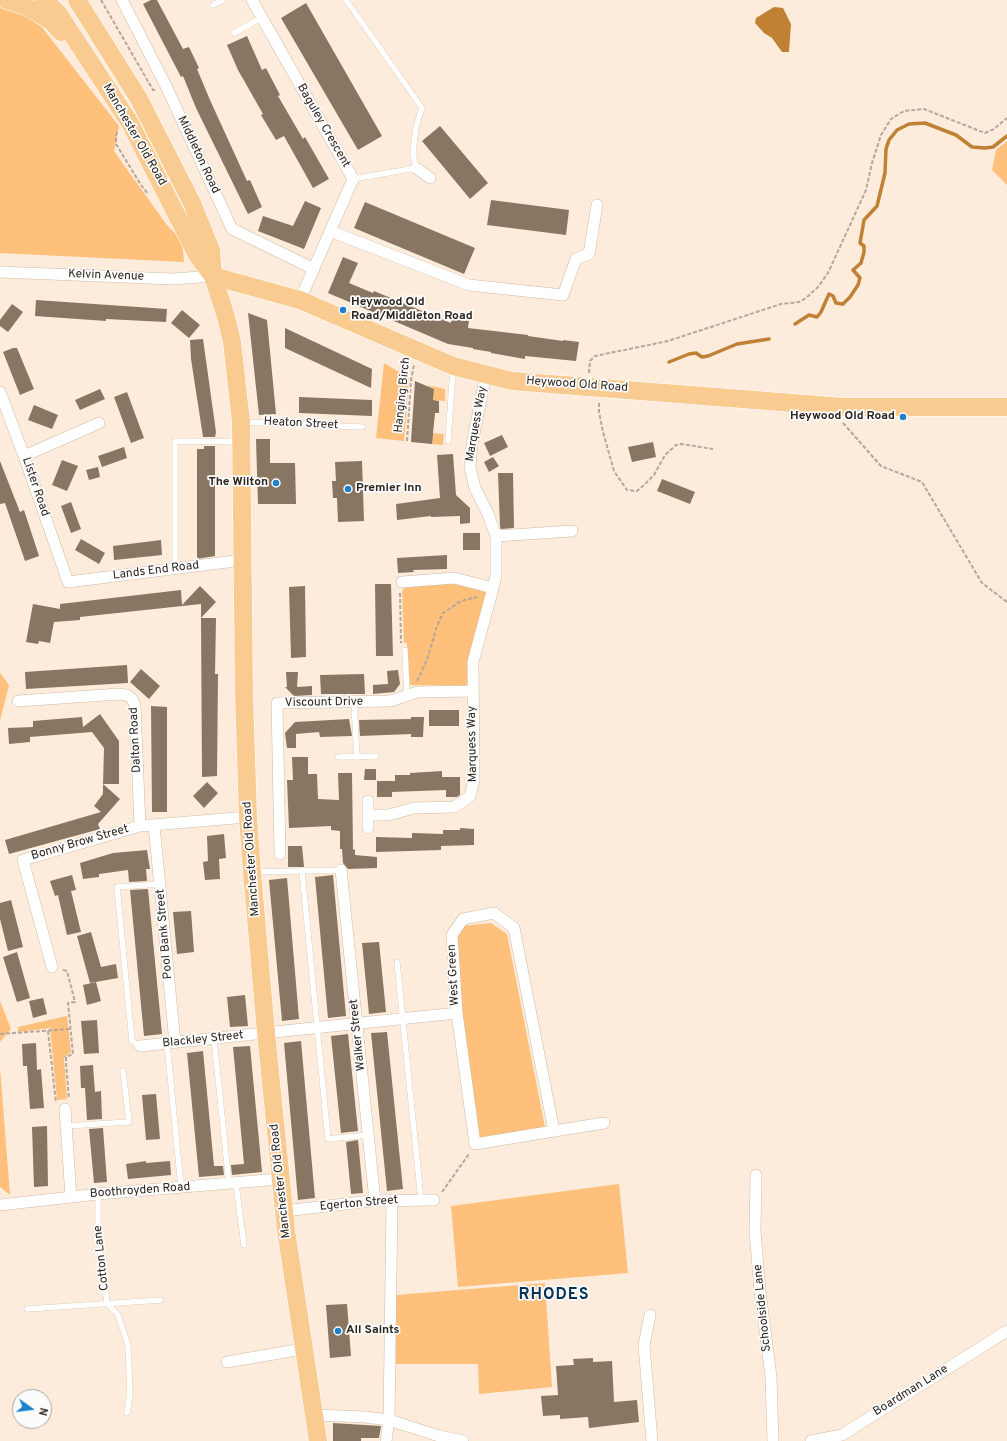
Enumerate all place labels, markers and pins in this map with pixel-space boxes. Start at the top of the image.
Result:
place label: Heywood Old Road/Middleton Road [351,296,473,324]
marker: Heywood Old Road/Middleton Road [338,305,348,315]
place label: Heywood Old Road [790,410,895,424]
marker: Heywood Old Road [898,412,908,422]
place label: The Wilton [208,476,268,490]
marker: The Wilton [271,478,281,488]
place label: Premier Inn [356,482,422,496]
marker: Premier Inn [343,484,353,494]
place label: All Saints [346,1324,399,1338]
marker: All Saints [333,1326,343,1336]

